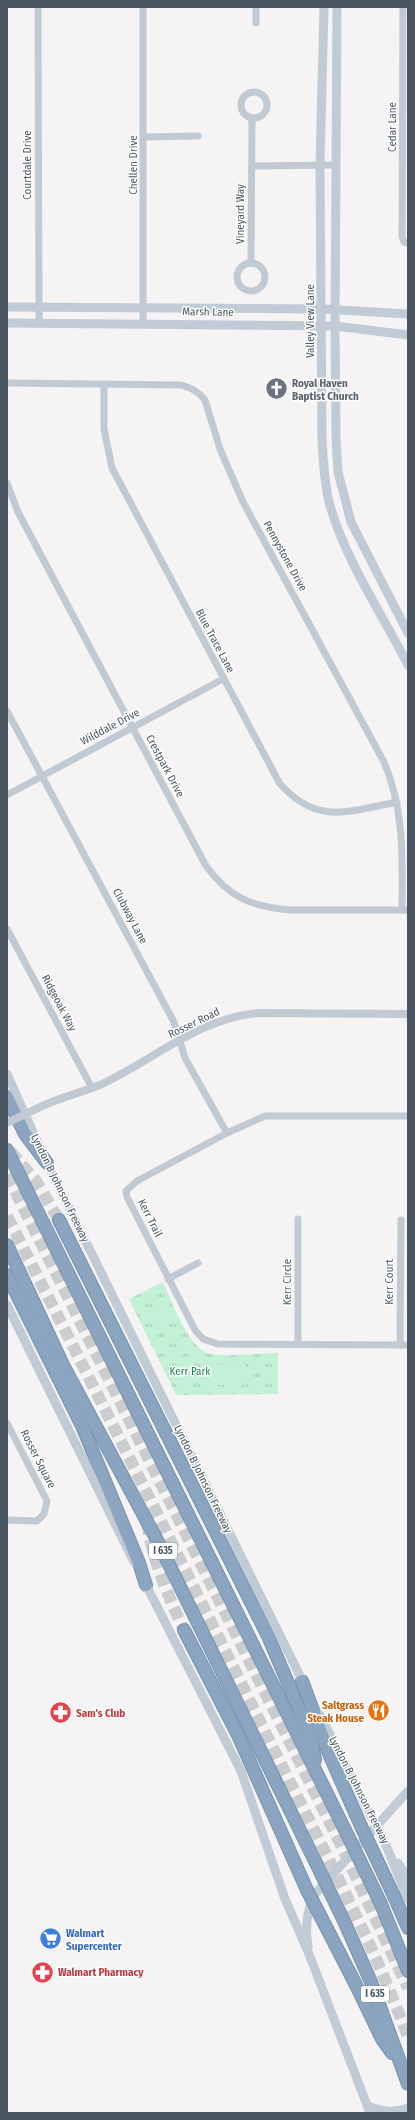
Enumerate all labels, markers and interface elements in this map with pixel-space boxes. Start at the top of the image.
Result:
street label: Cedar Lane [386,102,399,152]
street label: Courtdale Drive [21,130,34,200]
street label: Chellen Drive [127,135,140,195]
street label: Vineyard Way [234,184,247,244]
street label: Valley View Lane [304,284,317,358]
street label: Marsh Lane [182,305,234,319]
church icon: Royal Haven Baptist Church [263,376,289,402]
place label: Royal Haven Baptist Church [292,377,359,403]
street label: Pennystone Drive [260,519,310,593]
street label: Blue Trace Lane [193,607,237,675]
street label: Wilddale Drive [78,706,142,748]
street label: Crestpark Drive [143,733,187,799]
street label: Clubway Lane [110,886,150,946]
street label: Ridgeoak Way [39,973,79,1033]
street label: Rosser Road [166,1005,222,1041]
street label: Lyndon B Johnson Freeway [28,1132,92,1244]
street label: Kerr Trail [135,1197,165,1239]
street label: Kerr Circle [281,1259,294,1305]
street label: Kerr Court [383,1259,396,1305]
park label: Kerr Park [170,1365,211,1378]
street label: Lyndon B Johnson Freeway [171,1423,235,1535]
street label: Rosser Square [18,1427,58,1491]
road number: I 635 [149,1543,177,1559]
restaurant icon: Saltgrass Steak House [366,1698,392,1724]
place label: Saltgrass Steak House [307,1699,364,1725]
pharmacy icon: Sam's Club [48,1700,74,1726]
place label: Sam's Club [76,1707,125,1720]
street label: Lyndon B Johnson Freeway [326,1734,392,1846]
supermarket icon: Walmart Supercenter [38,1926,64,1952]
place label: Walmart Supercenter [66,1927,123,1953]
pharmacy icon: Walmart Pharmacy [30,1959,56,1985]
place label: Walmart Pharmacy [58,1966,144,1979]
road number: I 635 [361,1986,389,2002]

